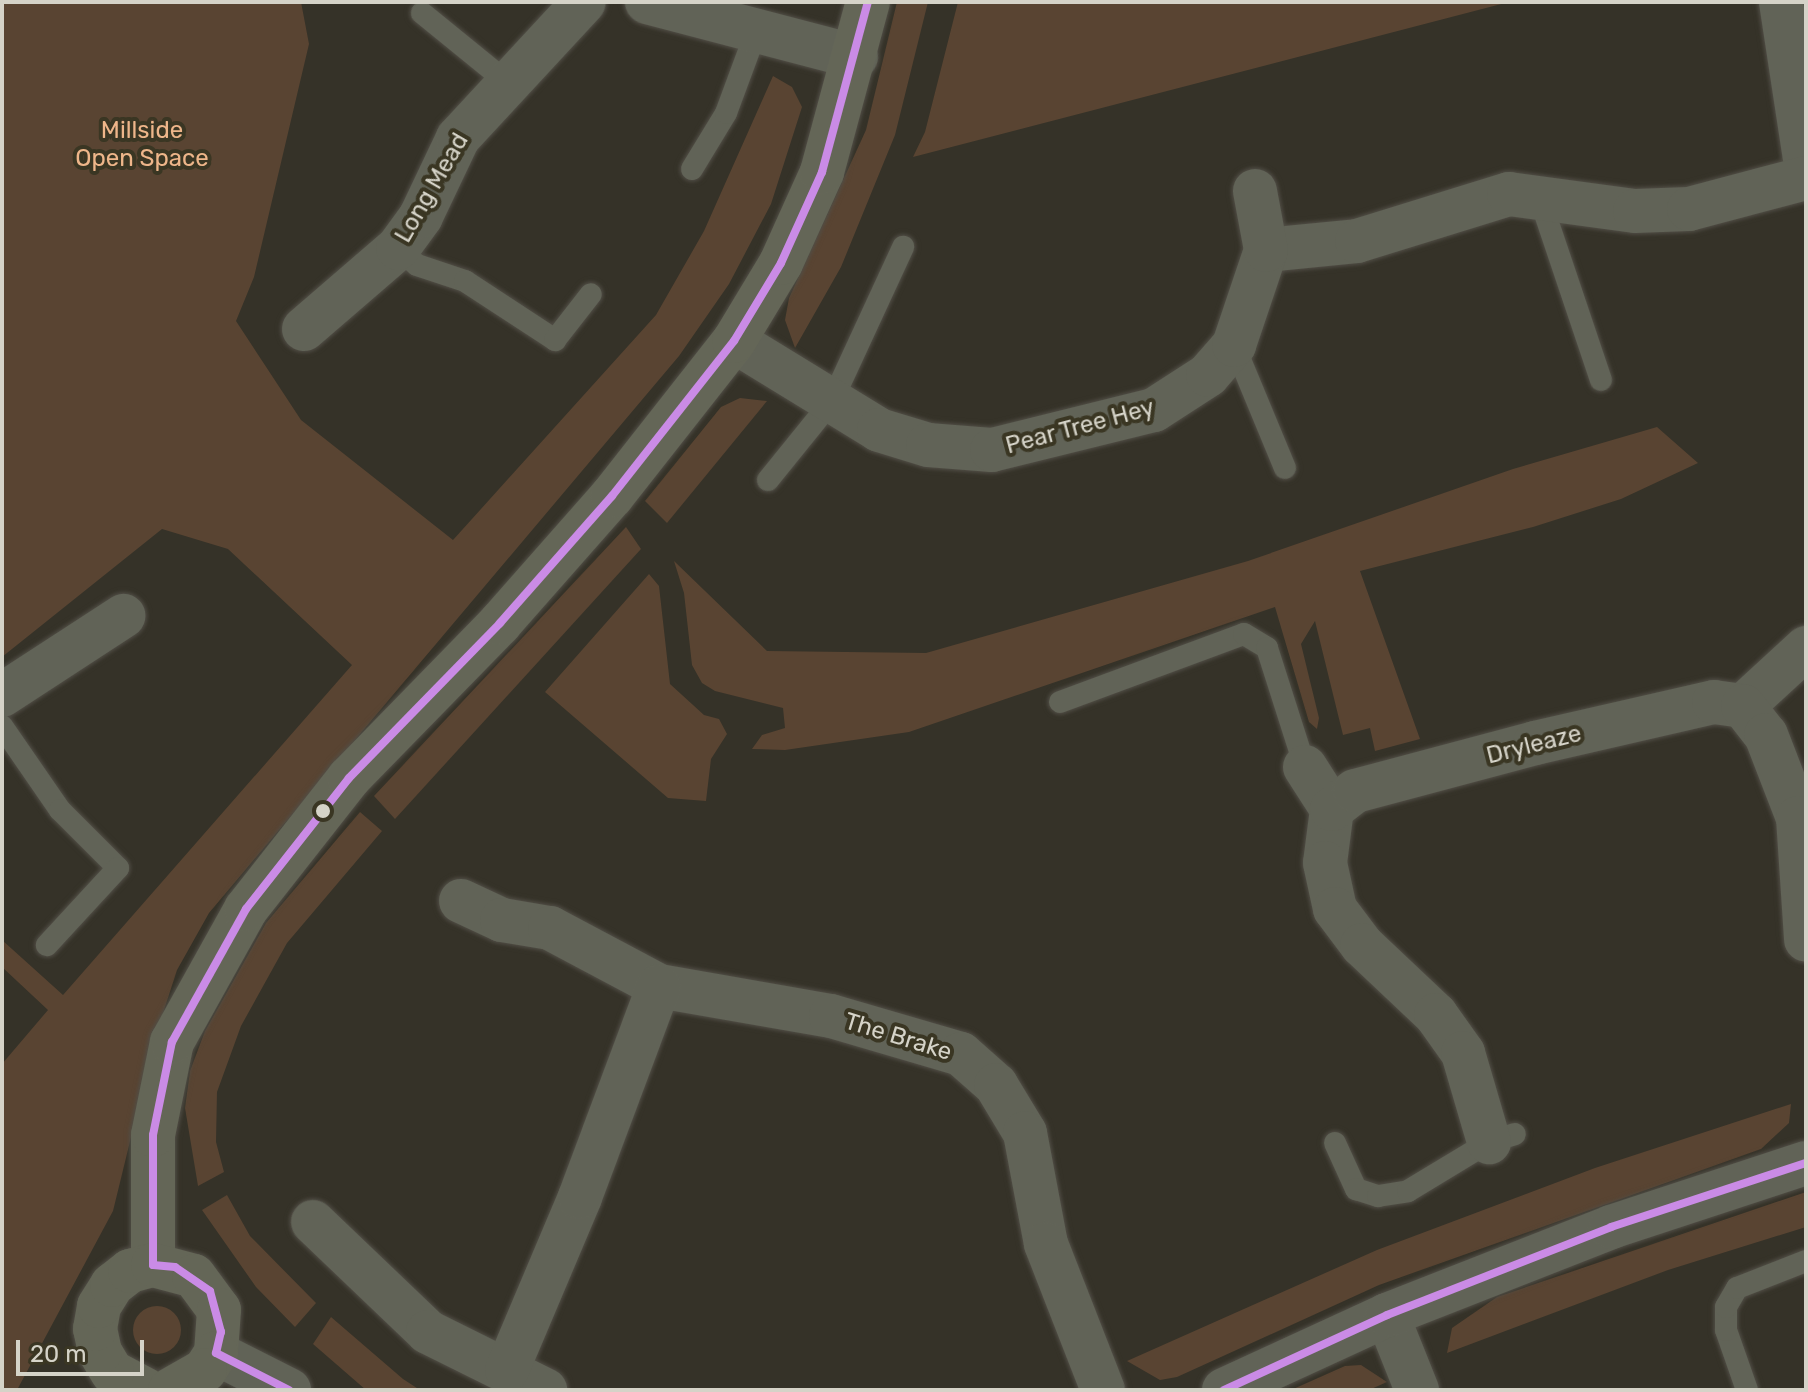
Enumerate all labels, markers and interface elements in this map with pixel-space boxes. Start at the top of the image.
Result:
park label: Millside Open Space [75,117,209,173]
street label: Long Mead [389,128,475,248]
street label: Pear Tree Hey [1002,393,1158,461]
street label: Dryleaze [1483,719,1585,771]
unlabelled marker [315,803,331,819]
street label: The Brake [841,1007,955,1067]
scale bar [20,1324,148,1374]
text: 20 m [30,1340,87,1368]

